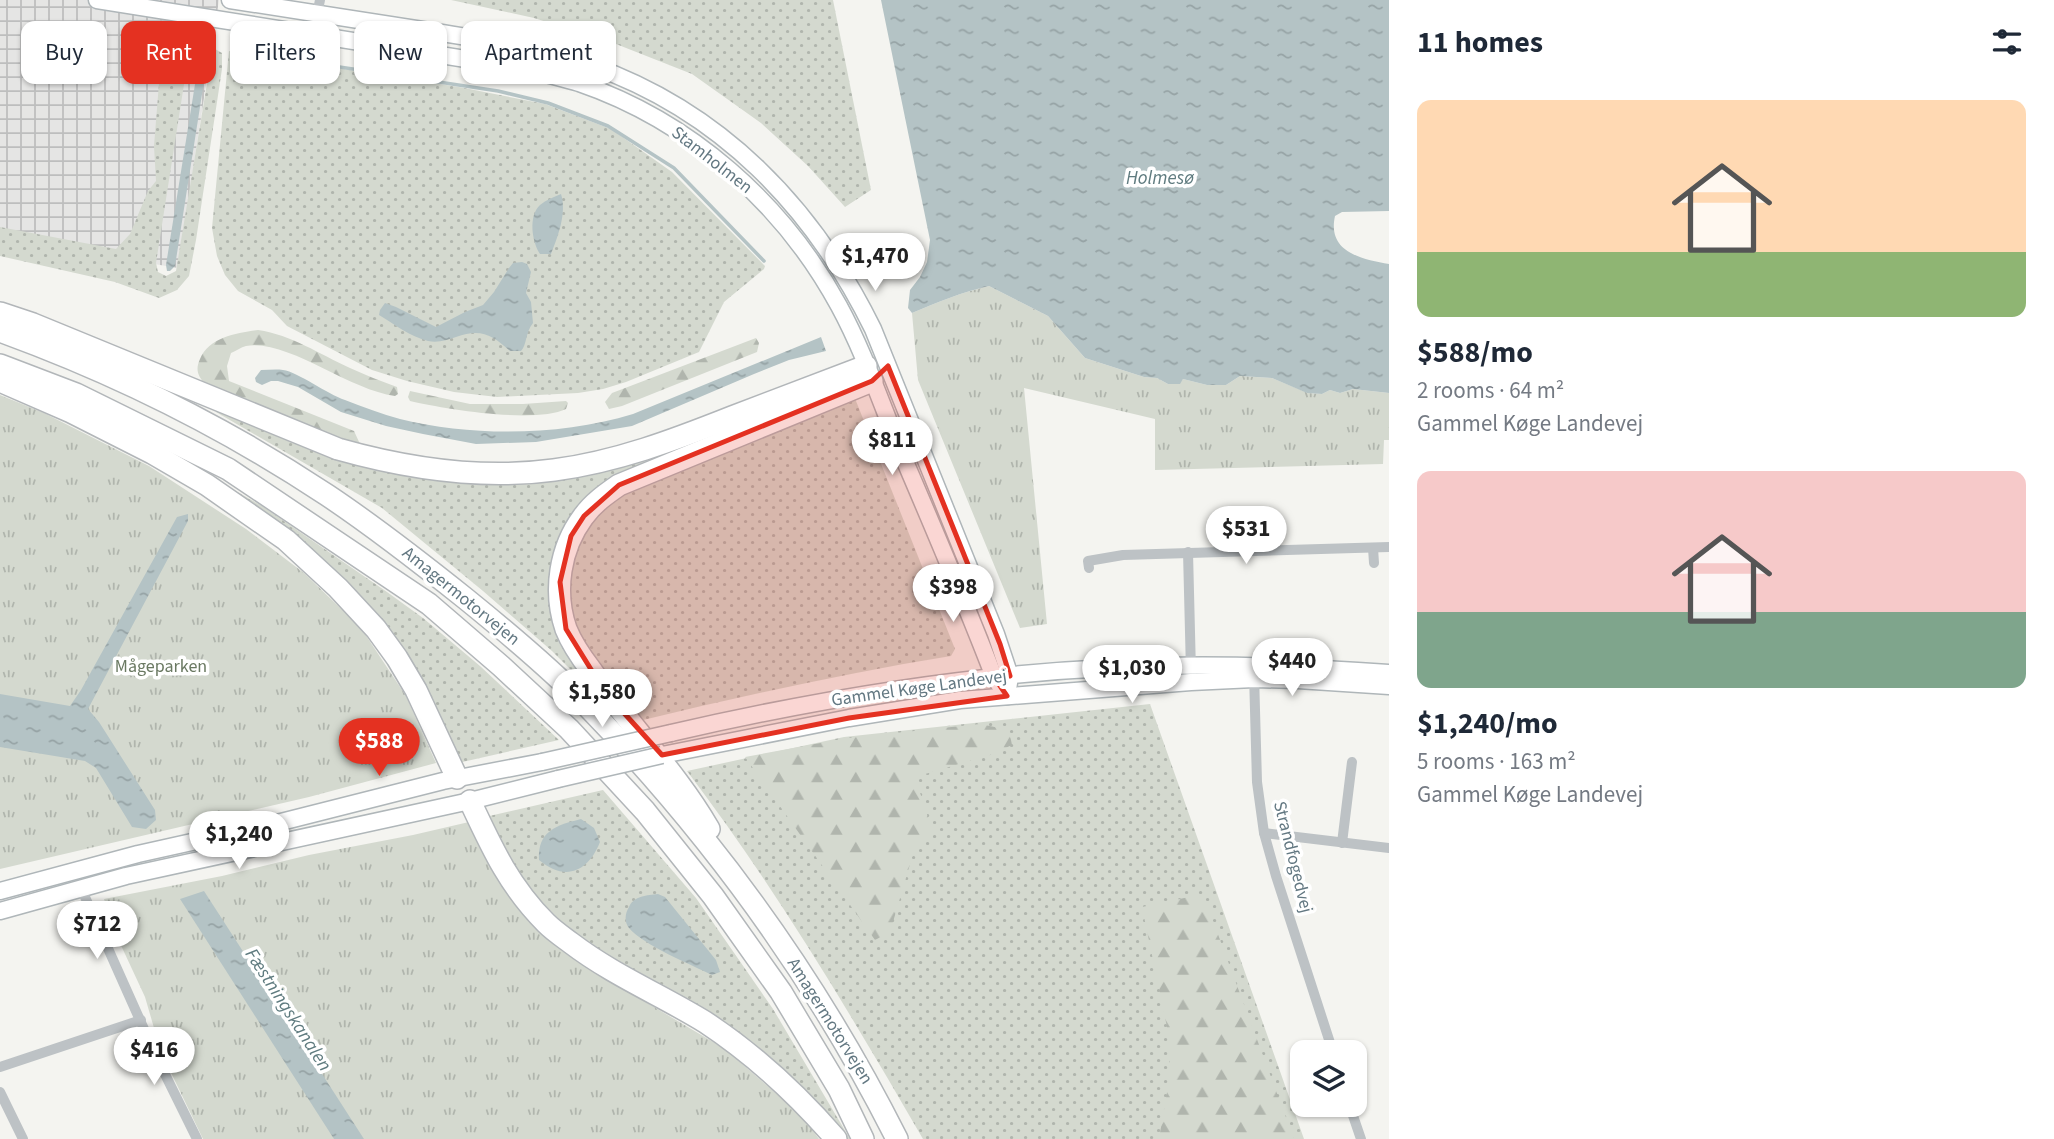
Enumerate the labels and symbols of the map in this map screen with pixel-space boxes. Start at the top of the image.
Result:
street label: Stamholmen [666,120,758,200]
water label: Holmesø [1126,165,1194,192]
pin: $1,470 [818,233,932,293]
pin: $811 [851,418,933,477]
pin: $531 [1205,506,1287,566]
street label: Amagermotorvejen [397,541,525,651]
pin: $398 [912,564,994,624]
pin: $440 [1251,638,1333,698]
pin: $1,030 [1075,646,1189,705]
park label: Mågeparken [115,654,207,679]
street label: Gammel Køge Landevej [830,663,1008,713]
pin: $1,580 [545,670,659,729]
pin: $588 [338,718,420,778]
street label: Strandfogedvej [1267,799,1319,915]
pin: $1,240 [182,812,296,871]
pin: $712 [56,902,138,961]
water label: Fæstningskanalen [238,943,338,1077]
street label: Amagermotorvejen [781,953,879,1089]
pin: $416 [113,1028,195,1087]

